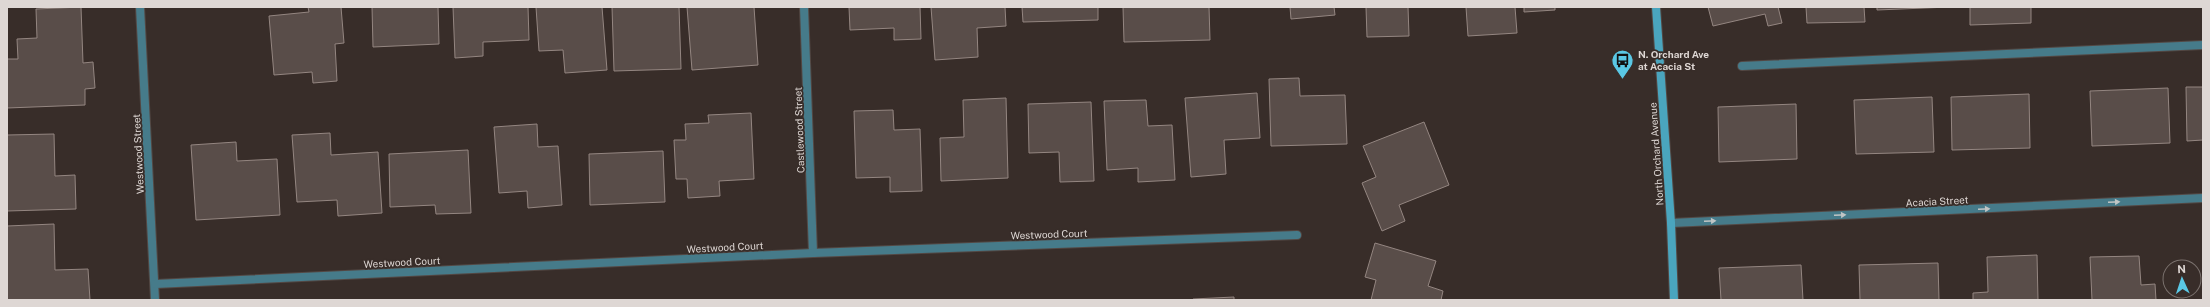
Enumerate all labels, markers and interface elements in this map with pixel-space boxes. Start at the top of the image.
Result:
bus stop icon: N. Orchard Ave at Acacia St [1609,47,1635,80]
place label: N. Orchard Ave at Acacia St [1638,48,1709,72]
street label: Castlewood Street [791,87,806,173]
street label: North Orchard Avenue [1646,102,1666,206]
street label: Westwood Street [130,114,146,194]
street label: Acacia Street [1905,193,1969,209]
one-way arrow [2108,199,2120,206]
one-way arrow [1978,205,1990,212]
one-way arrow [1834,212,1846,219]
one-way arrow [1704,218,1716,225]
street label: Westwood Court [1010,227,1088,241]
street label: Westwood Court [686,239,764,255]
street label: Westwood Court [363,254,441,270]
north arrow [2162,259,2202,299]
text: N [2177,263,2186,275]

